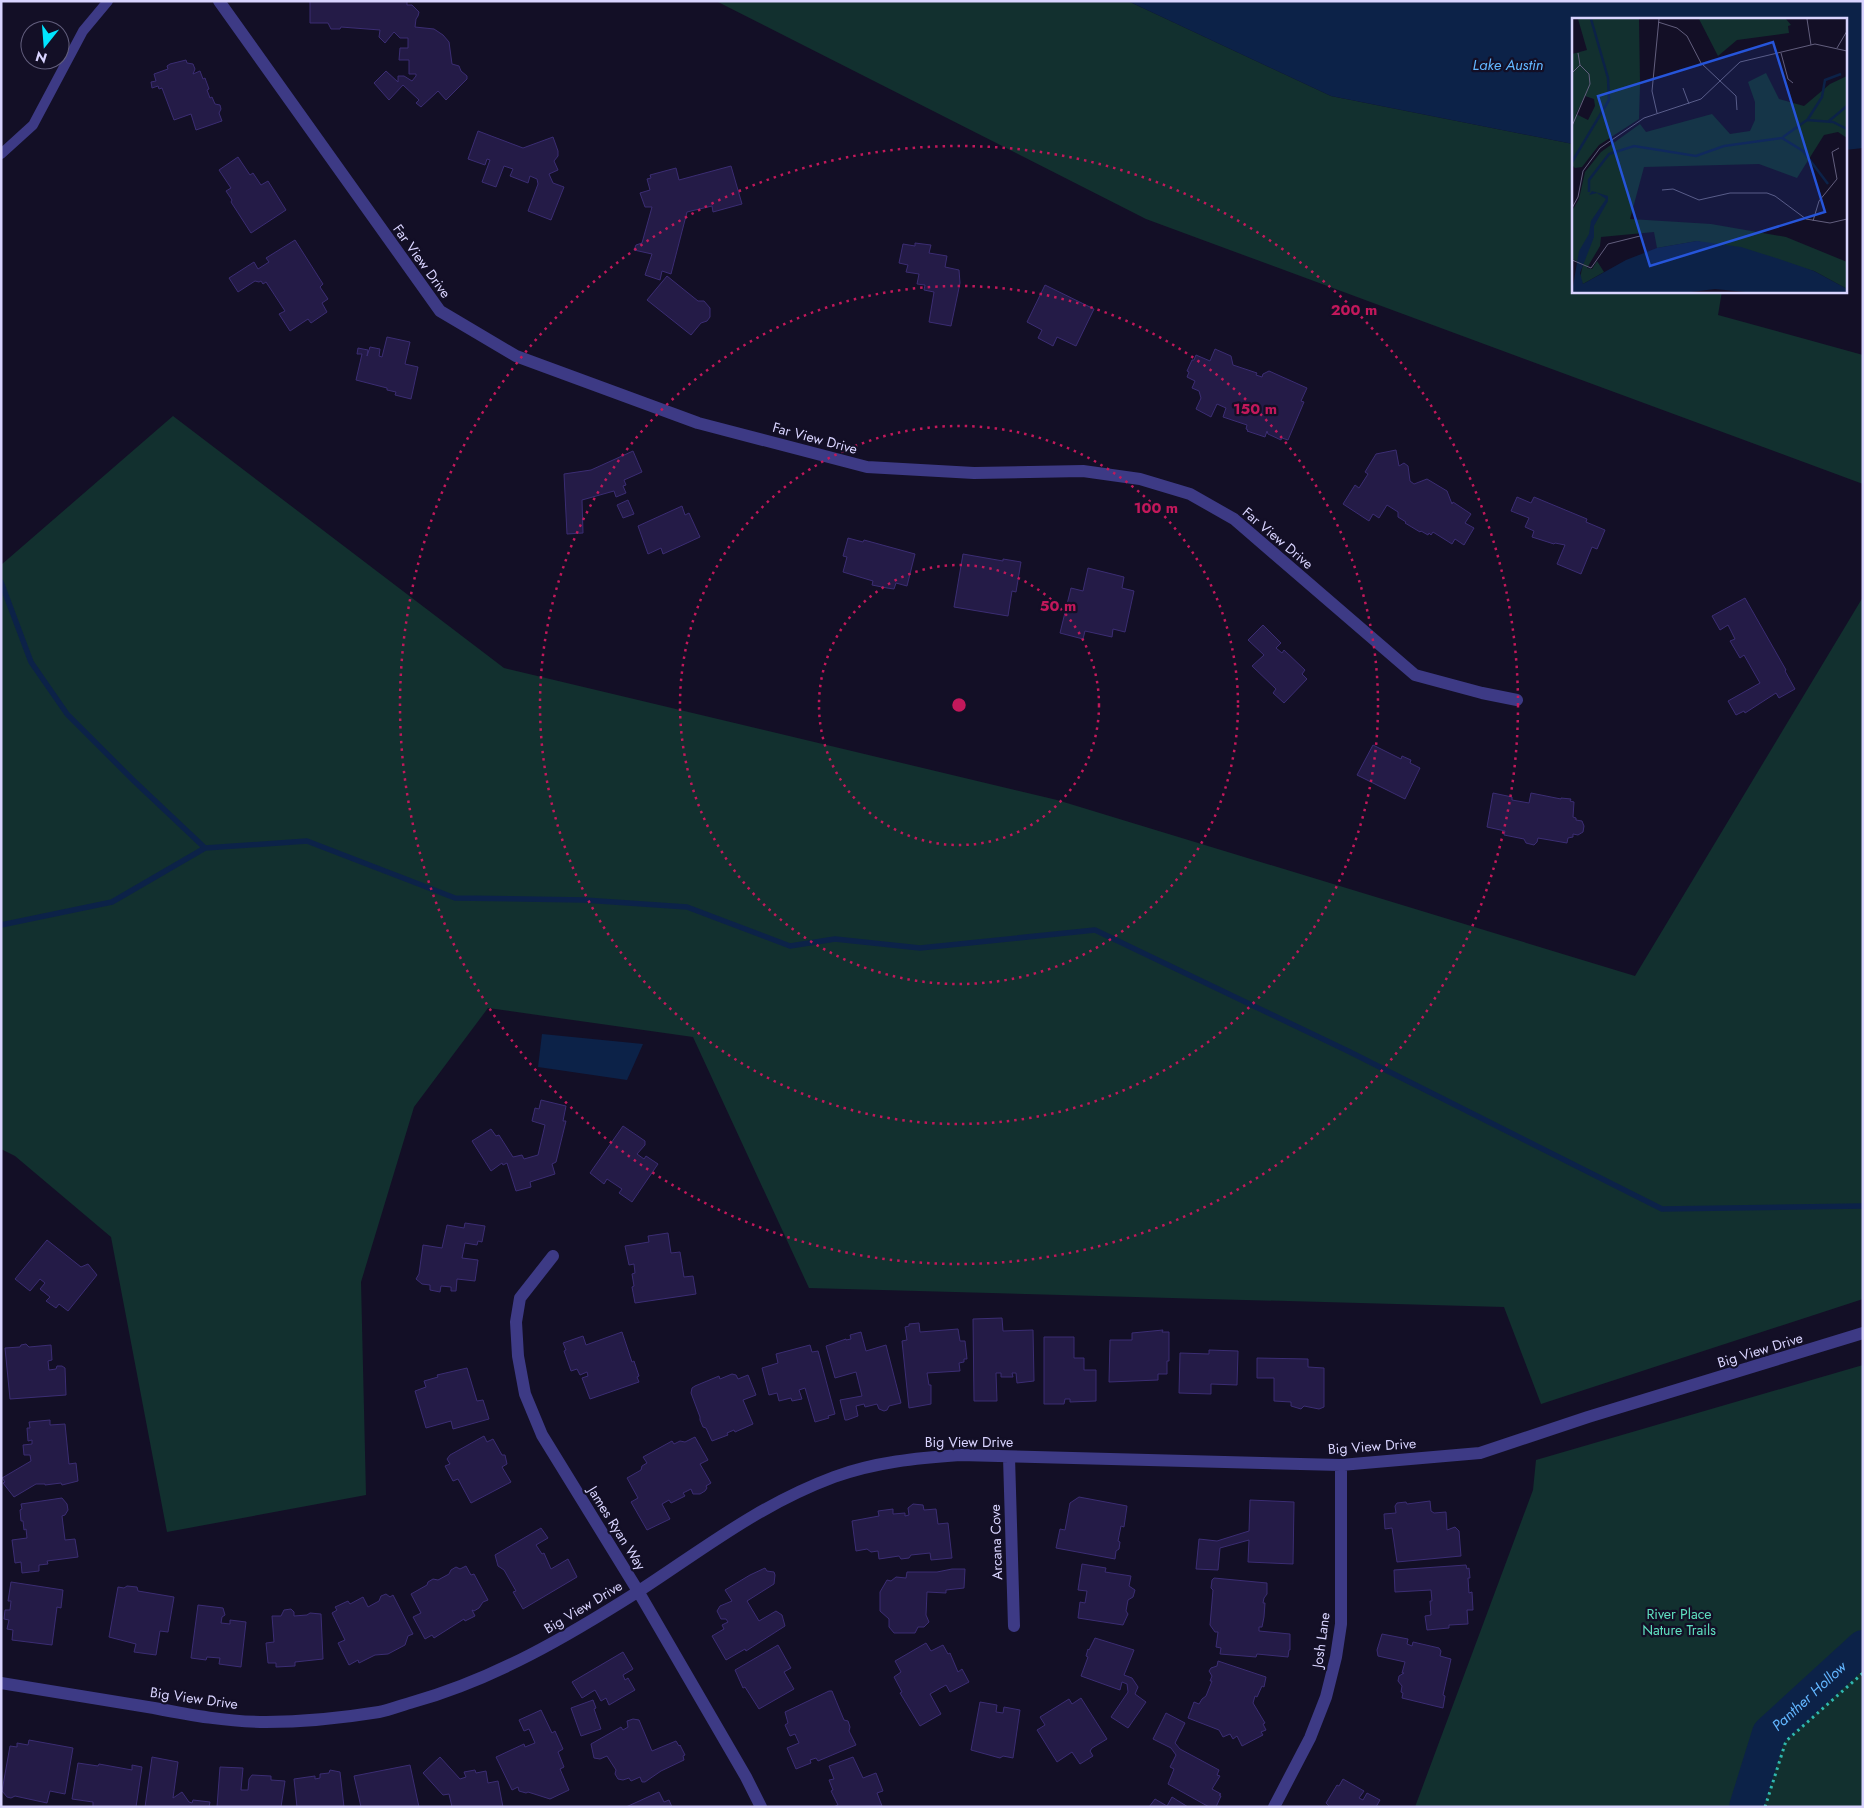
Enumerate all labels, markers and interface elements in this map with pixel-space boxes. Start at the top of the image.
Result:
inset map [1572,18,1846,292]
north arrow [20,20,70,70]
text: N [33,46,49,69]
water label: Lake Austin [1473,54,1543,76]
street label: Far View Drive [388,220,456,302]
text: 200 m [1331,299,1377,321]
text: 150 m [1233,398,1277,420]
street label: Far View Drive [770,417,860,459]
text: 100 m [1134,497,1178,519]
street label: Far View Drive [1238,502,1318,574]
text: 50 m [1040,595,1076,617]
centre of rings [950,696,968,714]
street label: Big View Drive [1715,1328,1805,1372]
street label: Big View Drive [925,1432,1013,1452]
street label: Big View Drive [1327,1433,1417,1459]
street label: James Ryan Way [582,1480,651,1575]
street label: Arcana Cove [985,1504,1007,1580]
street label: Big View Drive [540,1576,626,1638]
park label: River Place Nature Trails [1642,1604,1716,1640]
street label: Josh Lane [1307,1611,1335,1671]
water label: Panther Hollow [1767,1655,1852,1736]
street label: Big View Drive [149,1682,239,1714]

